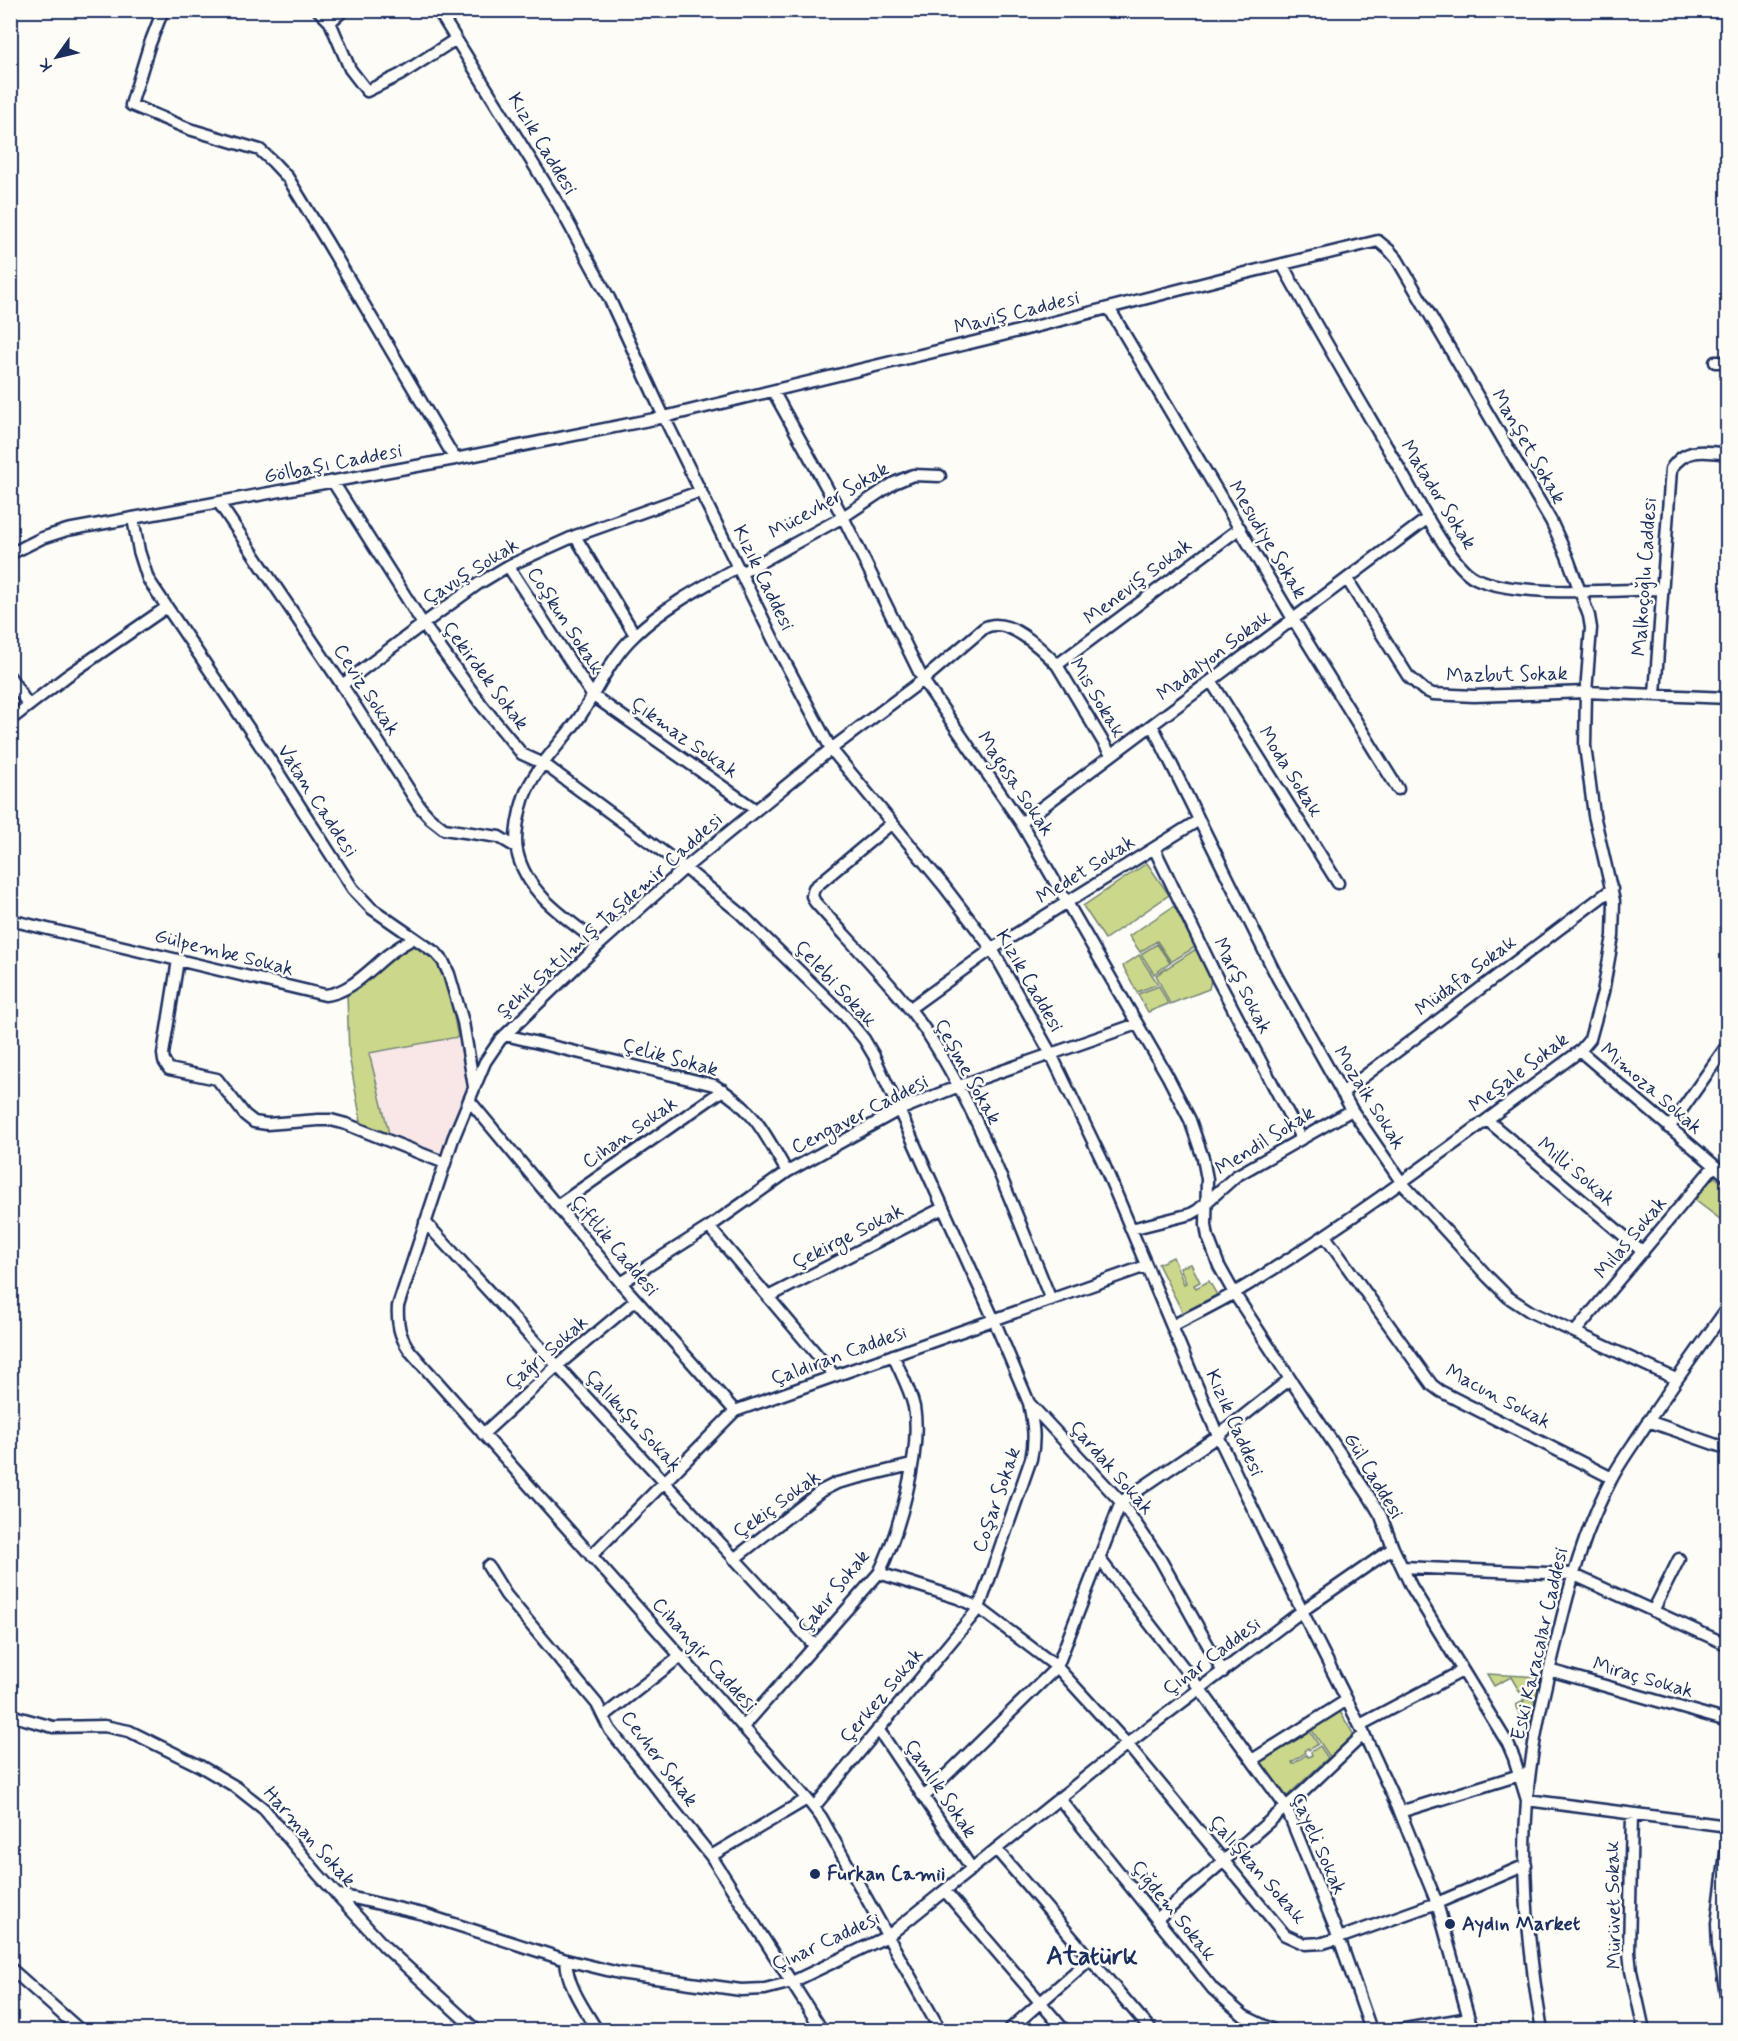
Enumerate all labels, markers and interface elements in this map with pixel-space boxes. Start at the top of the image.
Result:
north arrow [27,27,87,87]
text: K [34,53,58,75]
street label: Kızık Caddesi [501,88,583,200]
street label: Maviş Caddesi [951,284,1083,342]
street label: Manşet Sokak [1484,385,1572,509]
street label: Matador Sokak [1394,435,1482,555]
street label: Gölbaşı Caddesi [262,437,404,491]
street label: Mücevher Sokak [764,456,894,546]
street label: Mesudiye Sokak [1221,476,1313,604]
street label: Malkoçoğlu Caddesi [1626,497,1664,657]
street label: Kızık Caddesi [726,521,800,635]
street label: Çavuş Sokak [418,532,524,612]
street label: Meneviş Sokak [1078,532,1198,632]
street label: Coşkun Sokak [520,562,610,680]
street label: Madalyon Sokak [1151,604,1277,708]
street label: Çekirdek Sokak [435,616,535,736]
street label: Ceviz Sokak [326,639,406,741]
street label: Mis Sokak [1062,653,1132,743]
street label: Mazbut Sokak [1446,660,1568,690]
street label: Çıkmaz Sokak [625,691,743,785]
street label: Moda Sokak [1251,722,1329,822]
street label: Magosa Sokak [968,726,1060,843]
street label: Vatan Caddesi [270,739,364,863]
street label: Şehit Satılmış Taşdemir Caddesi [491,807,729,1025]
street label: Medet Sokak [1032,829,1141,911]
street label: Gülpembe Sokak [151,923,297,983]
street label: Kızık Caddesi [989,925,1069,1037]
street label: Müdafa Sokak [1410,929,1522,1023]
street label: Marş Sokak [1206,933,1278,1039]
street label: Çelebi Sokak [788,935,882,1033]
street label: Çeşme Sokak [927,1014,1007,1130]
street label: Meşale Sokak [1464,1027,1574,1119]
street label: Çelik Sokak [619,1032,721,1084]
street label: Mimoza Sokak [1594,1037,1708,1141]
street label: Mozaik Sokak [1327,1041,1412,1155]
street label: Cengaver Caddesi [787,1069,934,1162]
street label: Cihan Sokak [577,1090,683,1176]
street label: Mendil Sokak [1210,1100,1320,1182]
street label: Milli Sokak [1531,1131,1621,1213]
street label: Çiftlik Caddesi [563,1189,665,1303]
street label: Milas Sokak [1588,1191,1674,1285]
street label: Çekirge Sokak [788,1197,909,1278]
street label: Çağrı Sokak [500,1309,594,1397]
street label: Çaldıran Caddesi [767,1319,911,1393]
street label: Macun Sokak [1441,1358,1556,1436]
street label: Çalıkuşu Sokak [578,1364,688,1478]
street label: Kızık Caddesi [1198,1365,1270,1481]
street label: Çardak Sokak [1062,1415,1160,1521]
street label: Gül Caddesi [1337,1428,1409,1524]
street label: Coşar Sokak [966,1444,1028,1556]
street label: Çekiç Sokak [728,1464,826,1546]
street label: Çakır Sokak [792,1544,876,1640]
street label: Eski Karacalar Caddesi [1505,1545,1575,1743]
street label: Cihangir Caddesi [645,1592,763,1718]
street label: Çınar Caddesi [1157,1611,1267,1703]
street label: Çerkez Sokak [834,1642,930,1750]
street label: Miraç Sokak [1589,1651,1697,1705]
street label: Cevher Sokak [614,1705,704,1813]
street label: Çamlık Sokak [897,1734,983,1844]
street label: Harman Sokak [256,1781,362,1893]
street label: Çayeli Sokak [1284,1789,1352,1899]
street label: Çalışkan Sokak [1202,1810,1312,1930]
street label: Mürüvet Sokak [1599,1841,1629,1969]
street label: Çiğdem Sokak [1124,1855,1222,1967]
place label: Furkan Camii [827,1861,946,1888]
marker: Furkan Camii [808,1867,822,1881]
street label: Çınar Caddesi [768,1905,884,1979]
place label: Aydın Market [1462,1911,1581,1938]
marker: Aydın Market [1443,1917,1457,1931]
district label: Atatürk [1046,1940,1138,1974]

